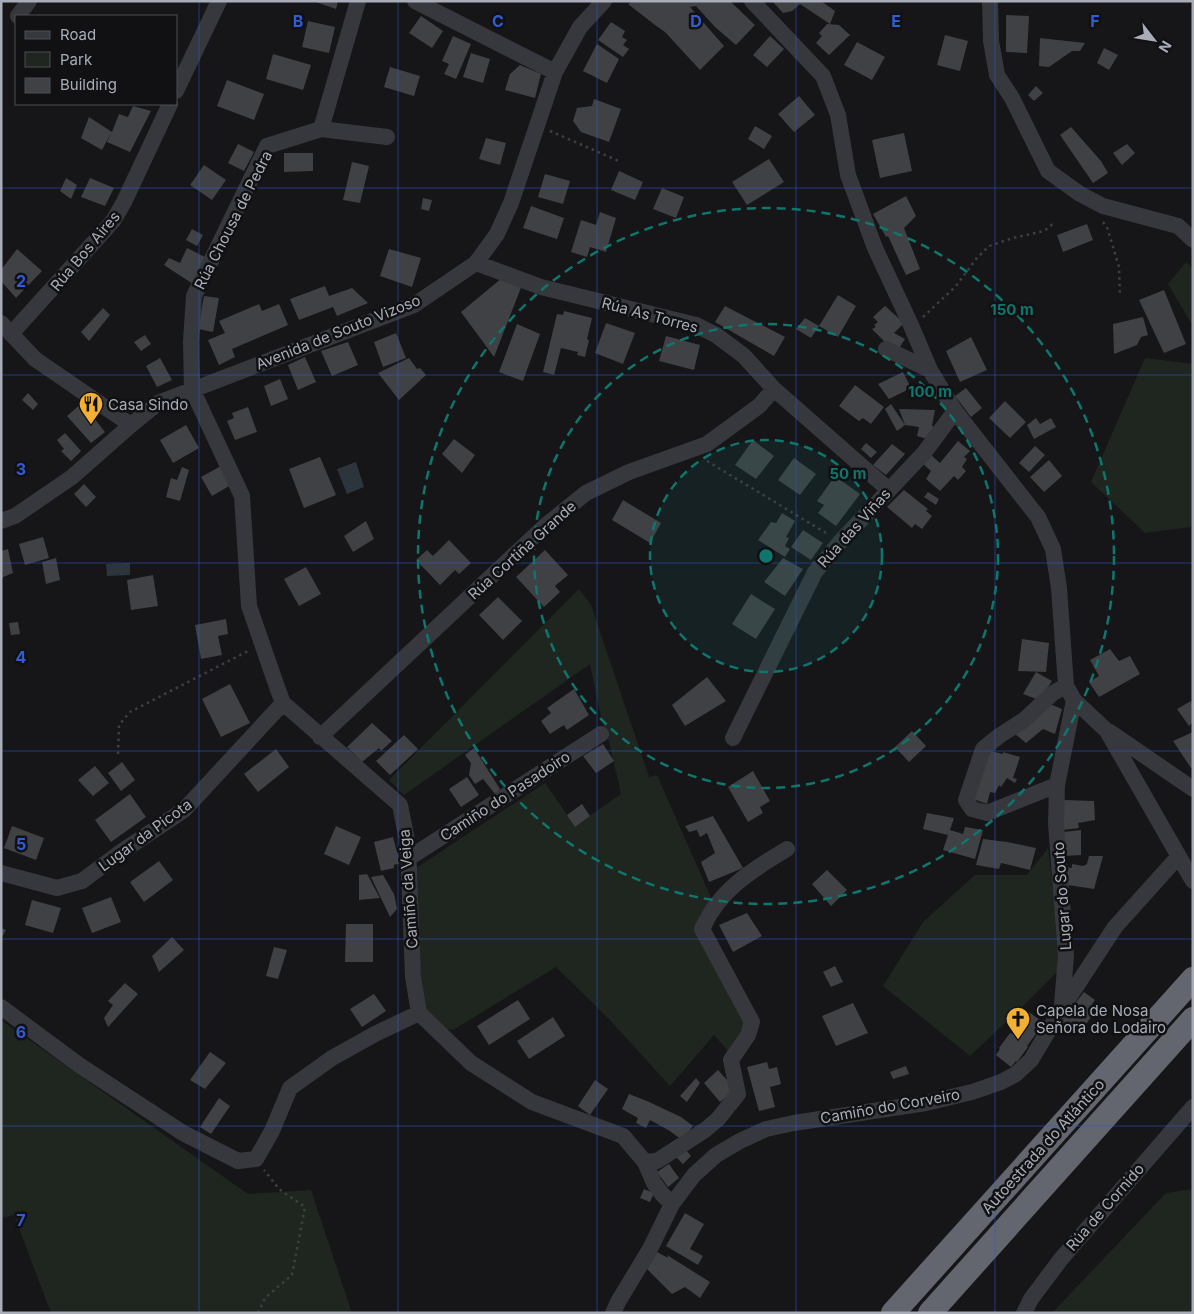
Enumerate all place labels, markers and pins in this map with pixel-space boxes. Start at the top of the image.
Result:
restaurant icon: Casa Sindo [78,391,104,425]
place label: Casa Sindo [108,395,188,414]
centre of rings [757,547,775,565]
place label: Capela de Nosa Señora do Lodairo [1036,1001,1166,1037]
church icon: Capela de Nosa Señora do Lodairo [1005,1006,1031,1040]

